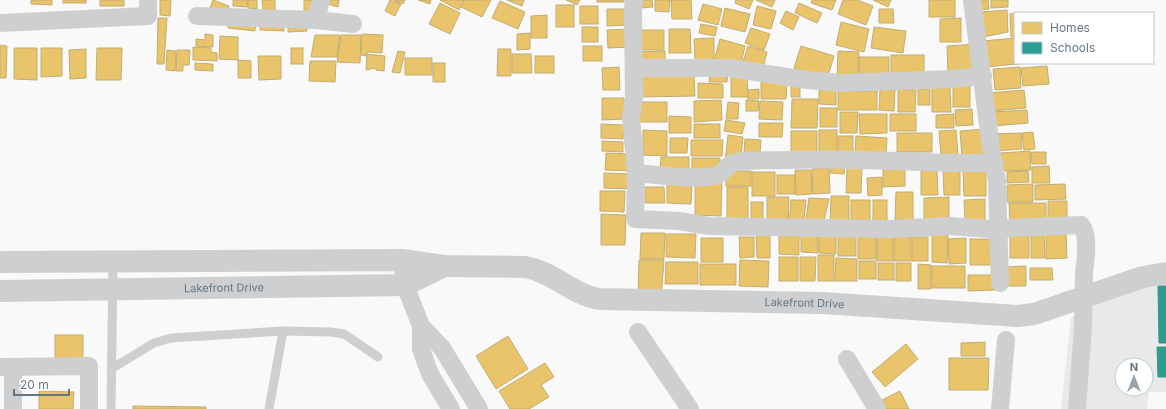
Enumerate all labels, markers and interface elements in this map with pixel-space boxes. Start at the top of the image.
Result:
legend [1014,12,1154,64]
text: Homes [1050,20,1090,35]
text: Schools [1050,40,1095,55]
street label: Lakefront Drive [184,280,264,295]
street label: Lakefront Drive [764,295,845,311]
north arrow [1114,357,1154,397]
text: N [1130,360,1138,374]
scale bar [14,371,69,397]
text: 20 m [20,377,49,392]

